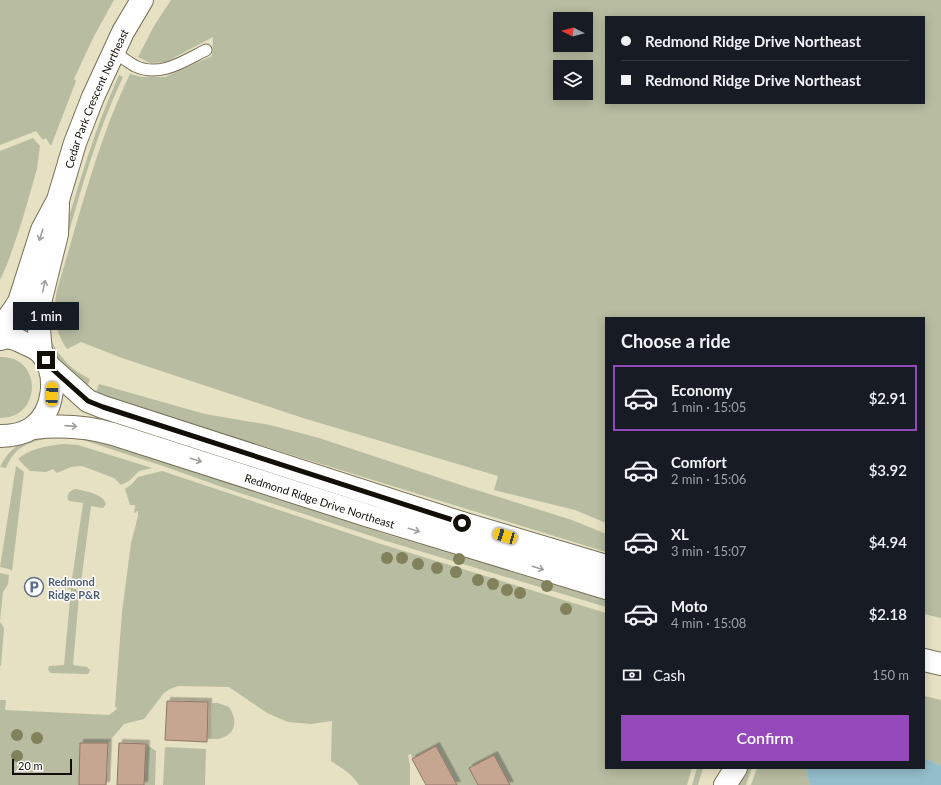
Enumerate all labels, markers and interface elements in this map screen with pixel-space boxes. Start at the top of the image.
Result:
north arrow [553,12,593,52]
map controls [553,12,593,100]
street label: Cedar Park Crescent Northeast [61,26,130,170]
text: Redmond Ridge Drive Northeast [645,32,861,50]
button: layers [553,60,593,100]
text: Redmond Ridge Drive Northeast [645,71,861,89]
one-way arrow [37,228,44,241]
one-way arrow [40,280,48,293]
callout: 1 min [13,302,79,330]
text: 1 min [30,308,62,324]
text: Choose a ride [621,330,730,352]
route end [37,351,55,369]
icon: car [623,380,659,416]
text: Economy [671,381,732,399]
car [46,382,58,406]
text: $2.91 [869,389,907,407]
text: 1 min · 15:05 [671,399,746,415]
one-way arrow [64,423,77,430]
icon: car [623,452,659,488]
text: Comfort [671,453,727,471]
one-way arrow [190,457,203,464]
text: $3.92 [869,461,907,479]
street label: Redmond Ridge Drive Northeast [243,470,397,530]
text: 2 min · 15:06 [671,471,746,487]
route start [453,514,471,532]
icon: car [623,524,659,560]
text: XL [671,525,689,543]
one-way arrow [407,527,420,534]
car [492,527,518,545]
text: $4.94 [869,533,907,551]
text: 3 min · 15:07 [671,543,746,559]
one-way arrow [531,565,544,572]
place label: Redmond Ridge P&R [48,575,101,601]
parking icon: Redmond Ridge P&R [23,576,45,598]
icon: car [623,596,659,632]
text: Moto [671,597,708,615]
text: $2.18 [869,605,907,623]
text: 4 min · 15:08 [671,615,746,631]
icon: cash [621,664,643,686]
text: Cash [653,666,685,684]
text: 150 m [872,667,909,683]
button: Confirm [621,715,909,761]
scale bar [12,757,72,776]
text: 20 m [18,759,43,772]

